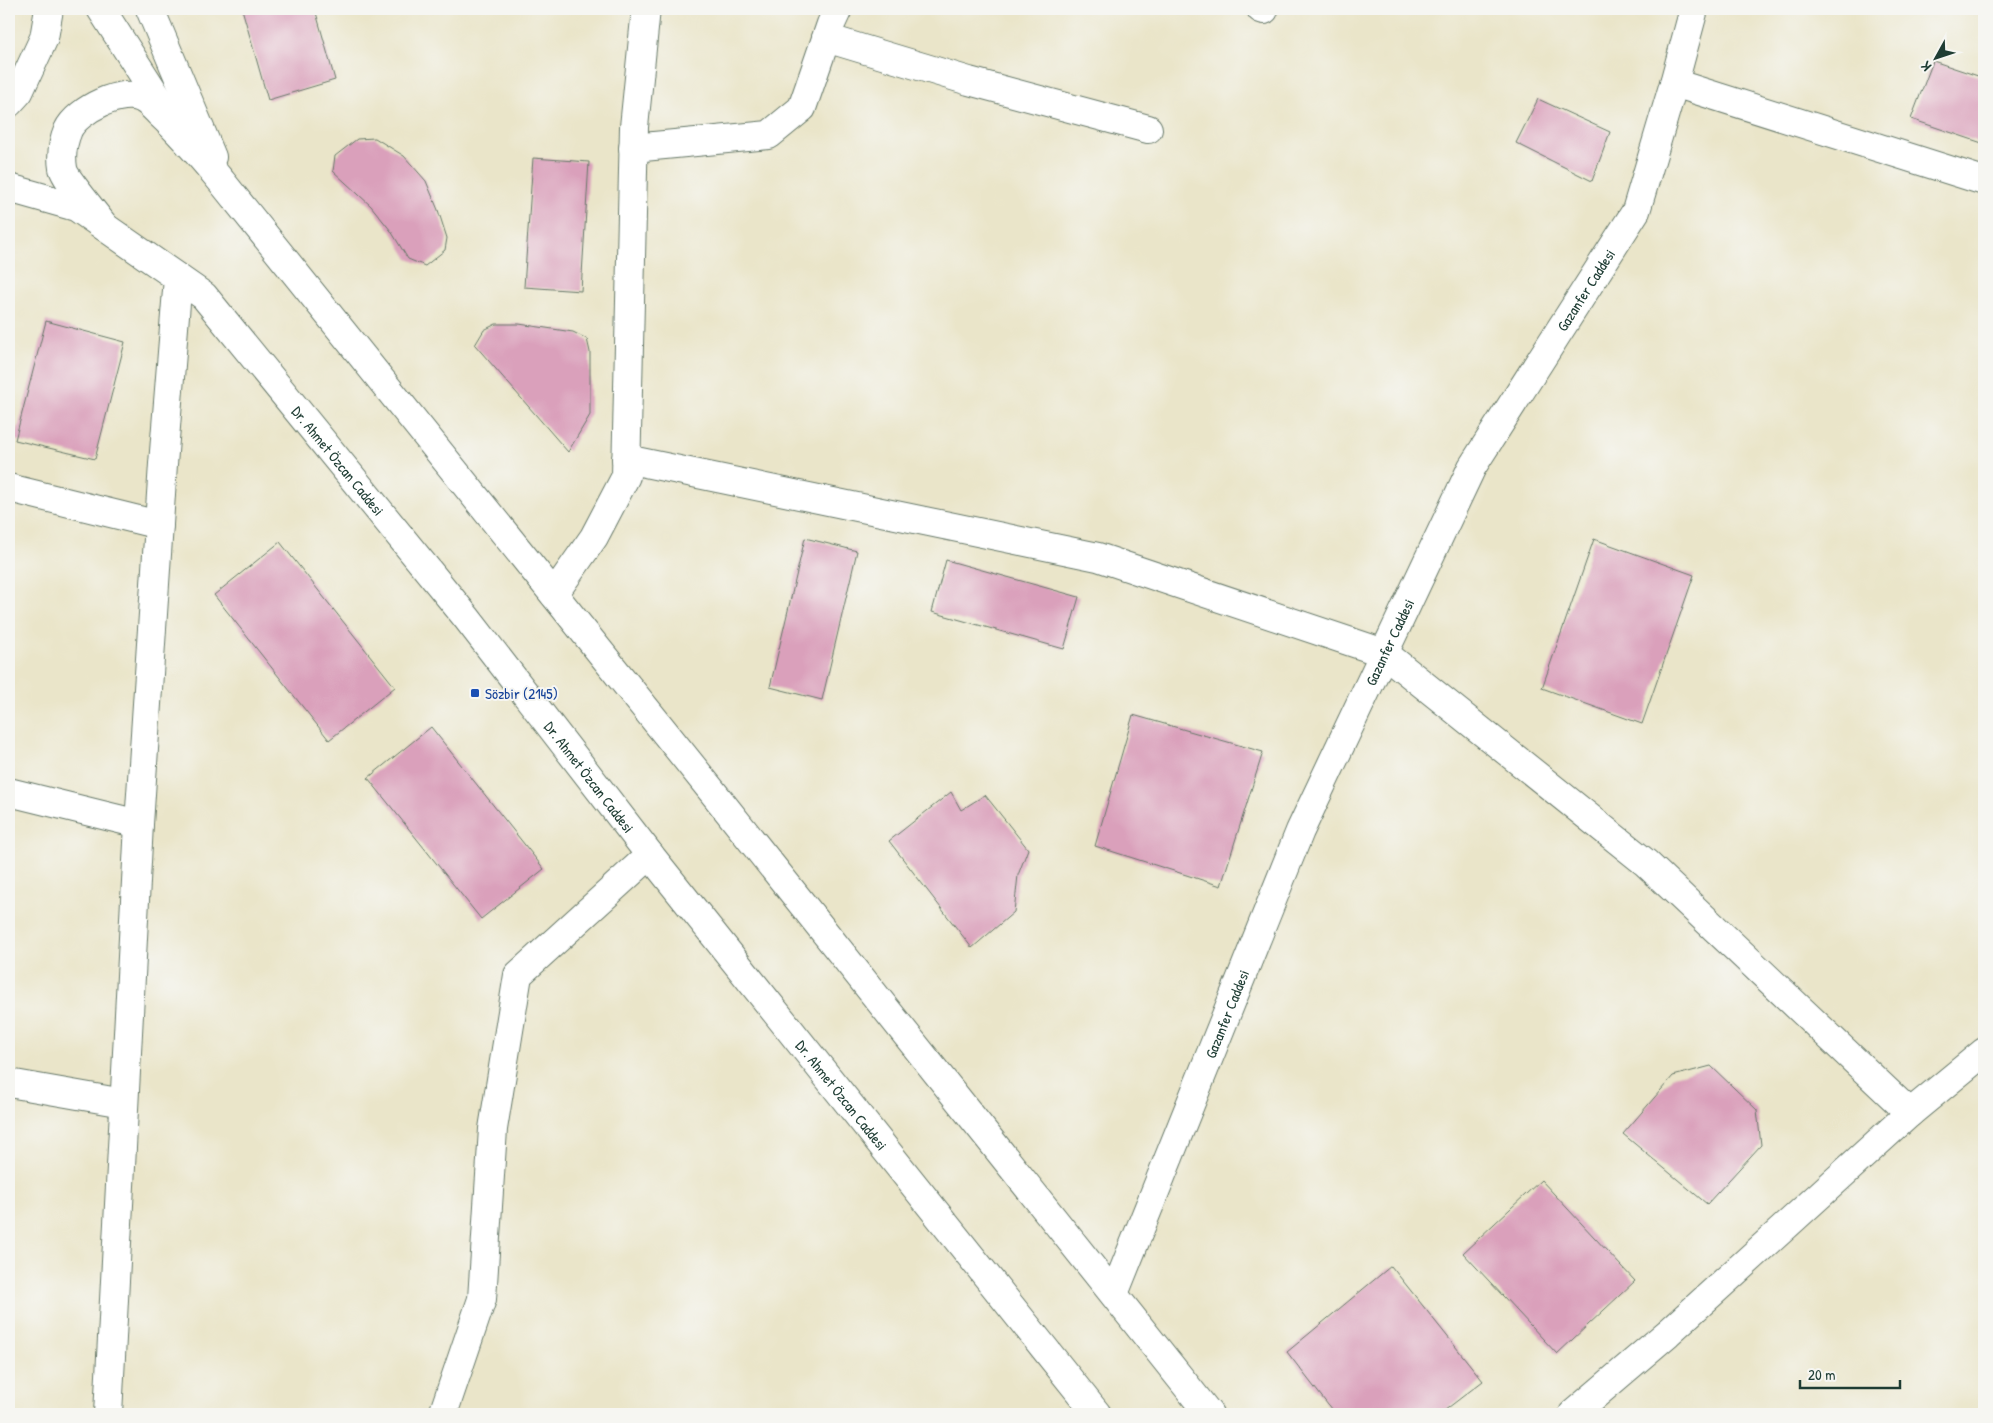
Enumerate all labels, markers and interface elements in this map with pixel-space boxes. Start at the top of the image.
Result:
north arrow [1910,32,1960,82]
text: K [1916,57,1935,76]
street label: Gazanfer Caddesi [1551,245,1620,335]
street label: Dr. Ahmet Özcan Caddesi [287,401,389,520]
street label: Gazanfer Caddesi [1360,595,1419,689]
place label: Sözbir (2145) [485,683,558,704]
marker: Sözbir (2145) [469,687,481,699]
street label: Dr. Ahmet Özcan Caddesi [540,717,639,837]
street label: Gazanfer Caddesi [1199,966,1254,1061]
street label: Dr. Ahmet Özcan Caddesi [791,1035,892,1155]
scale bar [1800,1358,1900,1390]
text: 20 m [1808,1364,1835,1385]

